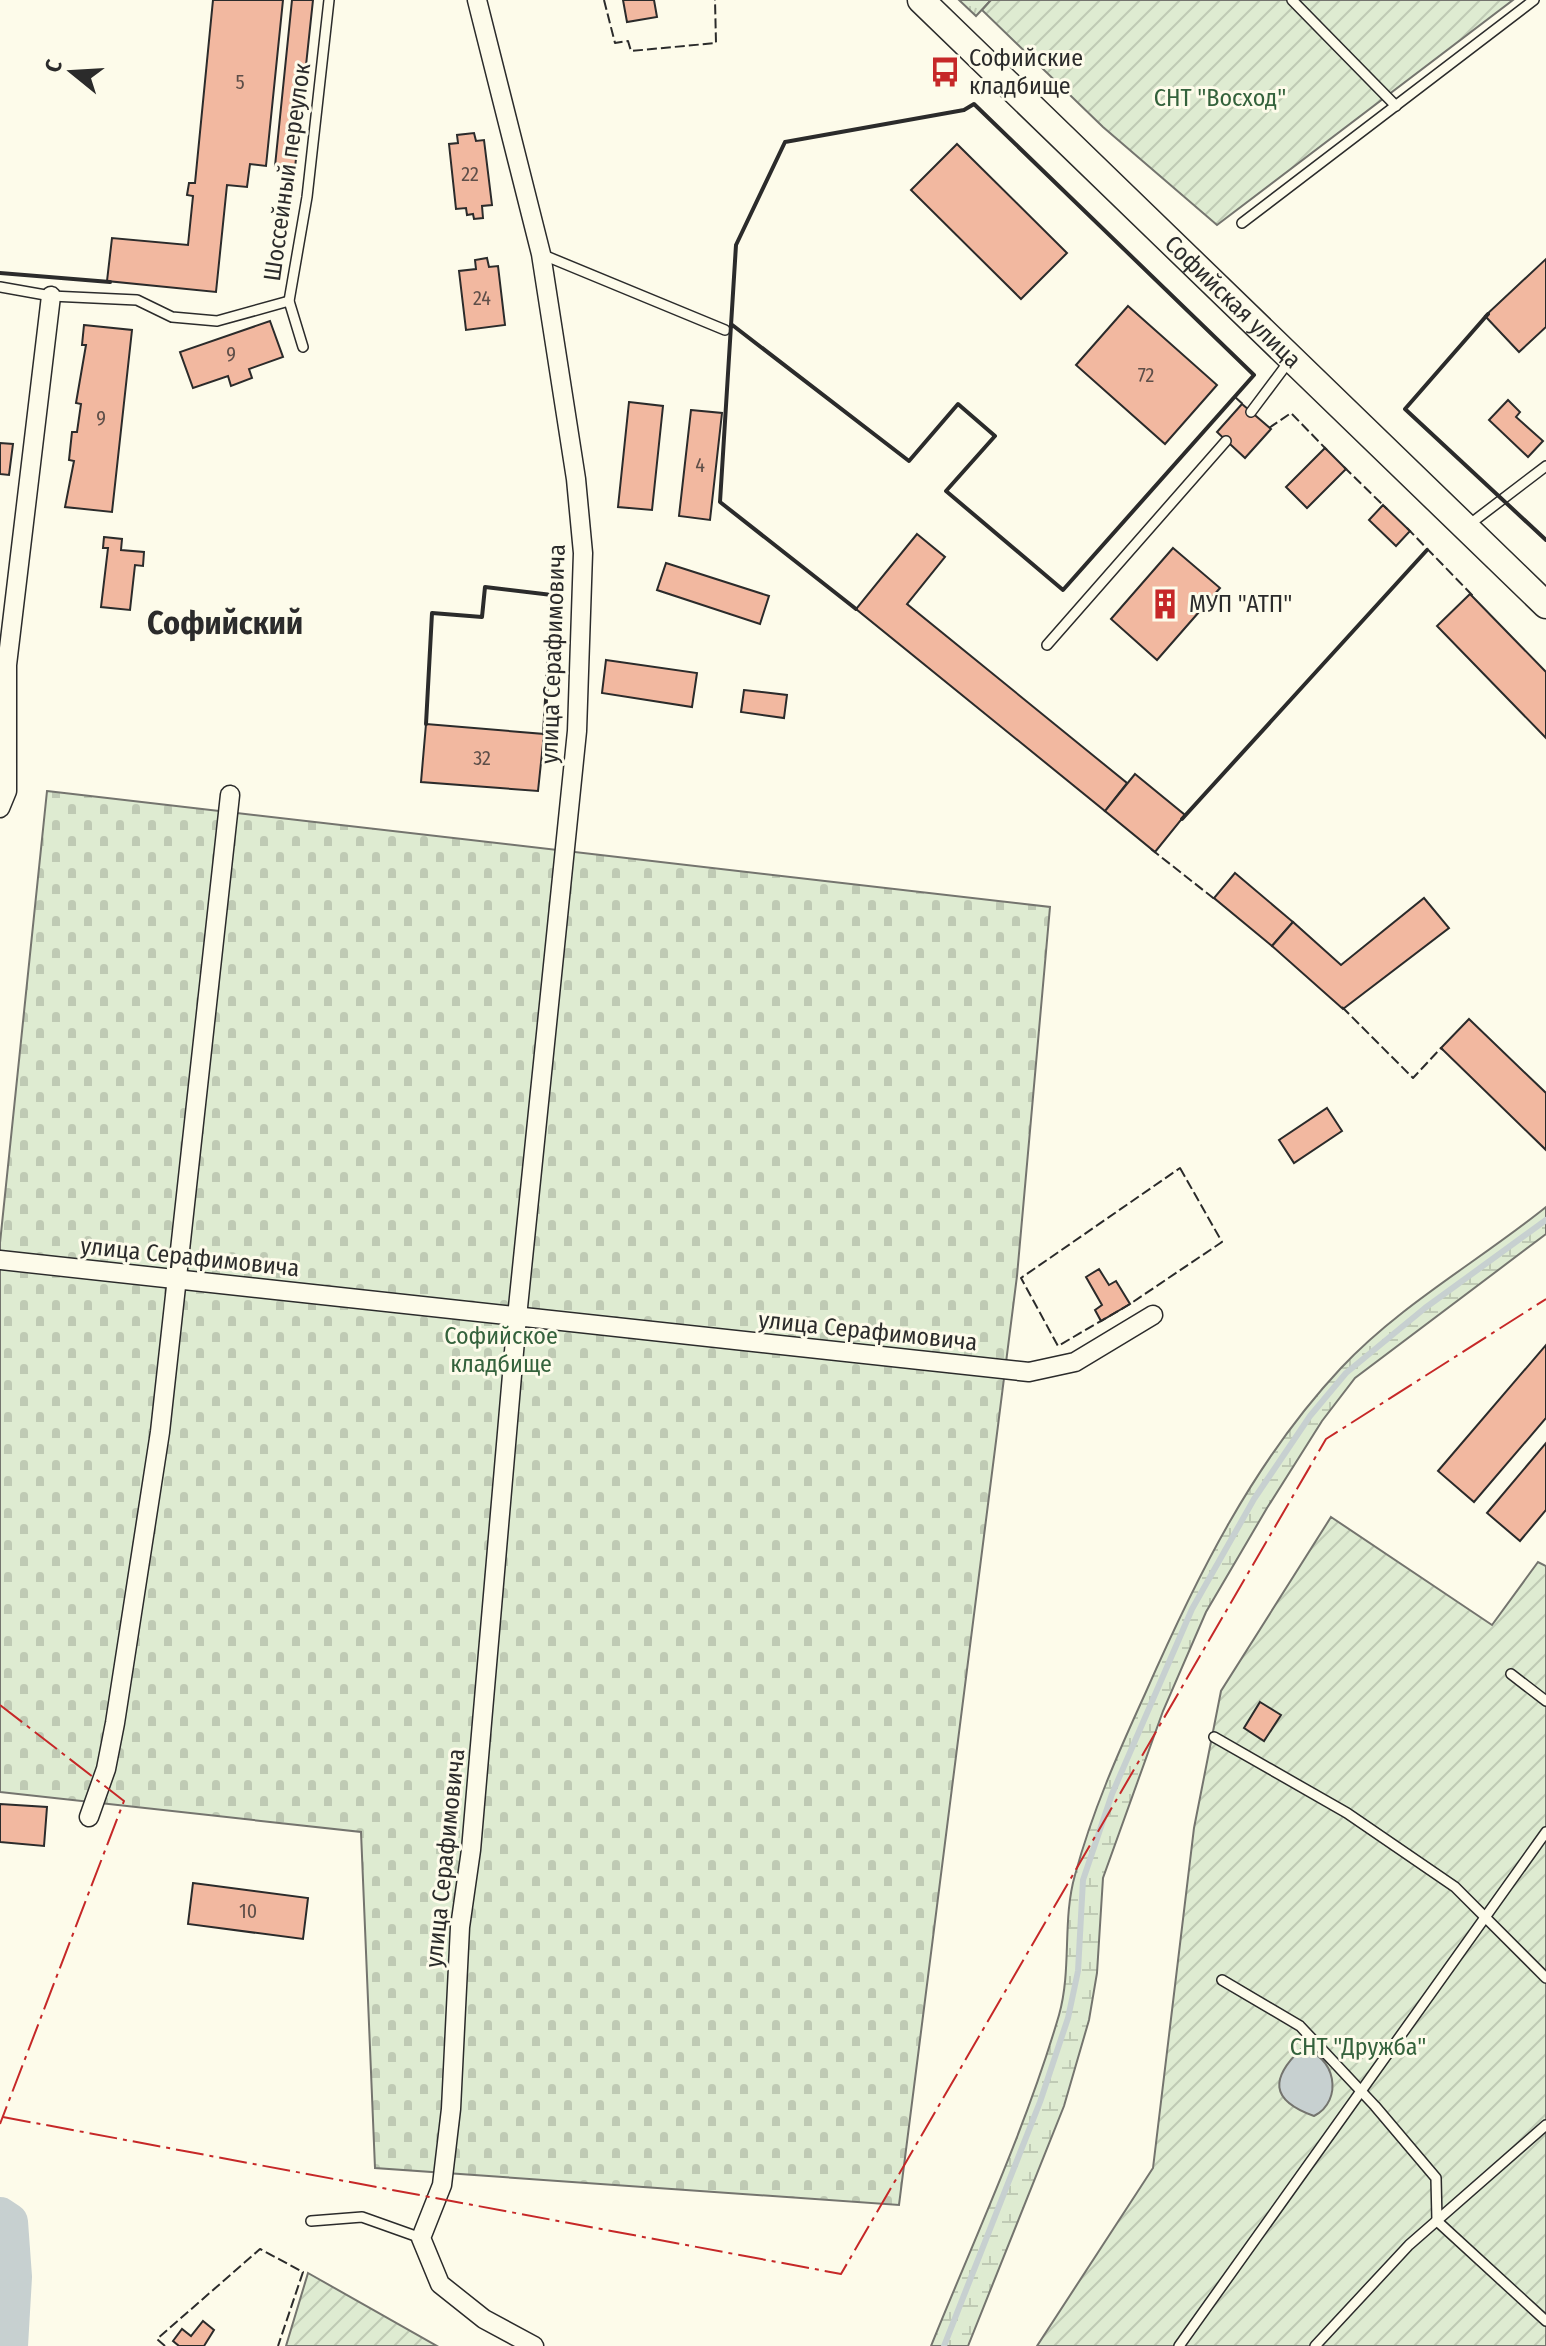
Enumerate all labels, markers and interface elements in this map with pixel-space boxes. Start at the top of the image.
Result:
north arrow [32,32,112,112]
place label: Софийские кладбище [969,44,1083,100]
bus stop icon: Софийские кладбище [928,55,962,89]
text: С [39,56,68,76]
street label: Шоссейный переулок [258,60,316,283]
house number: 5 [235,70,245,94]
park label: СНТ "Восход" [1154,84,1286,112]
house number: 22 [461,162,479,186]
street label: Софийская улица [1159,230,1307,374]
house number: 24 [473,286,491,310]
house number: 9 [226,342,236,366]
house number: 72 [1138,363,1155,387]
house number: 9 [96,406,106,430]
house number: 4 [695,453,705,477]
street label: улица Серафимовича [535,544,571,764]
building icon: МУП "АТП" [1148,587,1182,621]
place label: МУП "АТП" [1189,590,1292,618]
district label: Софийский [147,604,303,642]
house number: 32 [473,746,491,770]
street label: улица Серафимовича [79,1232,301,1282]
street label: улица Серафимовича [757,1306,979,1356]
park label: Софийское кладбище [444,1322,558,1378]
street label: улица Серафимовича [420,1747,470,1969]
house number: 10 [239,1899,257,1923]
park label: СНТ "Дружба" [1290,2033,1426,2061]

